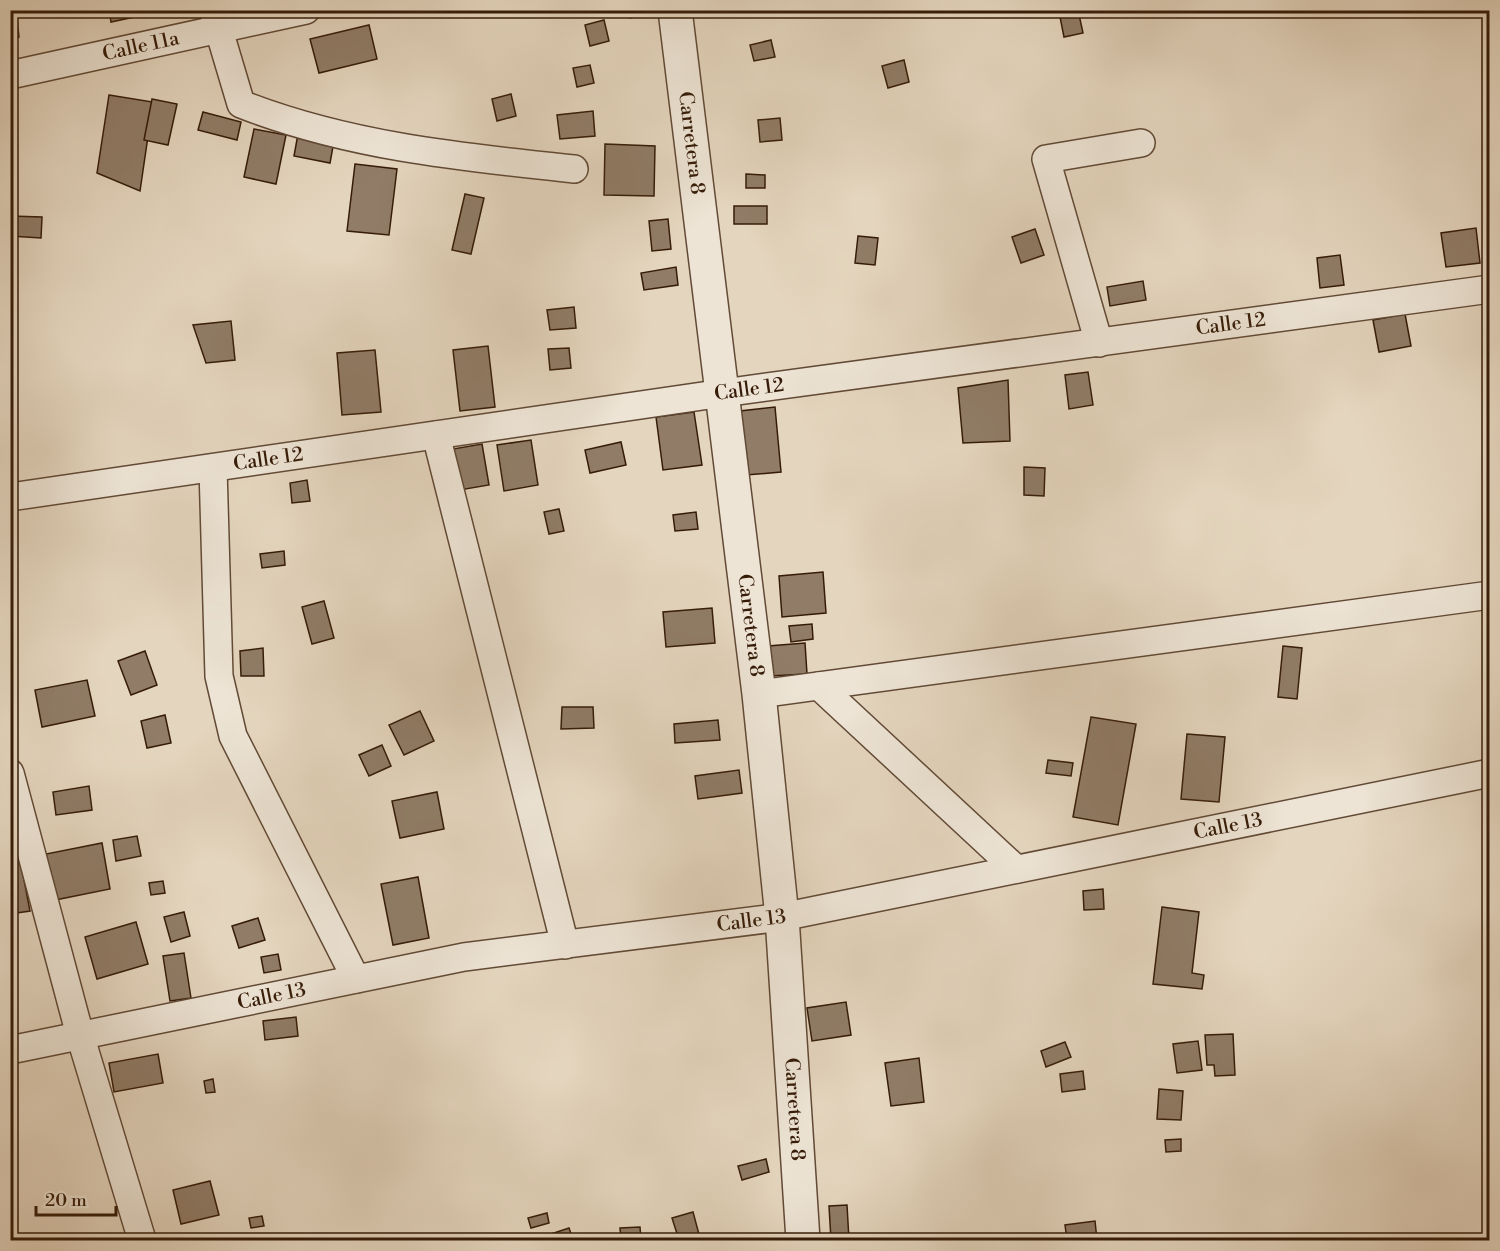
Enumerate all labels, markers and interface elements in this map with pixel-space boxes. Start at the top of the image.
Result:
street label: Calle 11a [100,26,182,67]
street label: Carretera 8 [673,90,710,196]
street label: Calle 12 [1194,307,1267,341]
street label: Calle 12 [713,372,786,407]
street label: Calle 12 [232,442,305,477]
street label: Carretera 8 [732,572,769,678]
street label: Calle 13 [1191,807,1265,845]
street label: Calle 13 [715,904,787,938]
street label: Calle 13 [235,977,308,1016]
street label: Carretera 8 [779,1057,810,1162]
scale bar [36,1179,116,1217]
text: 20 m [45,1189,87,1212]

